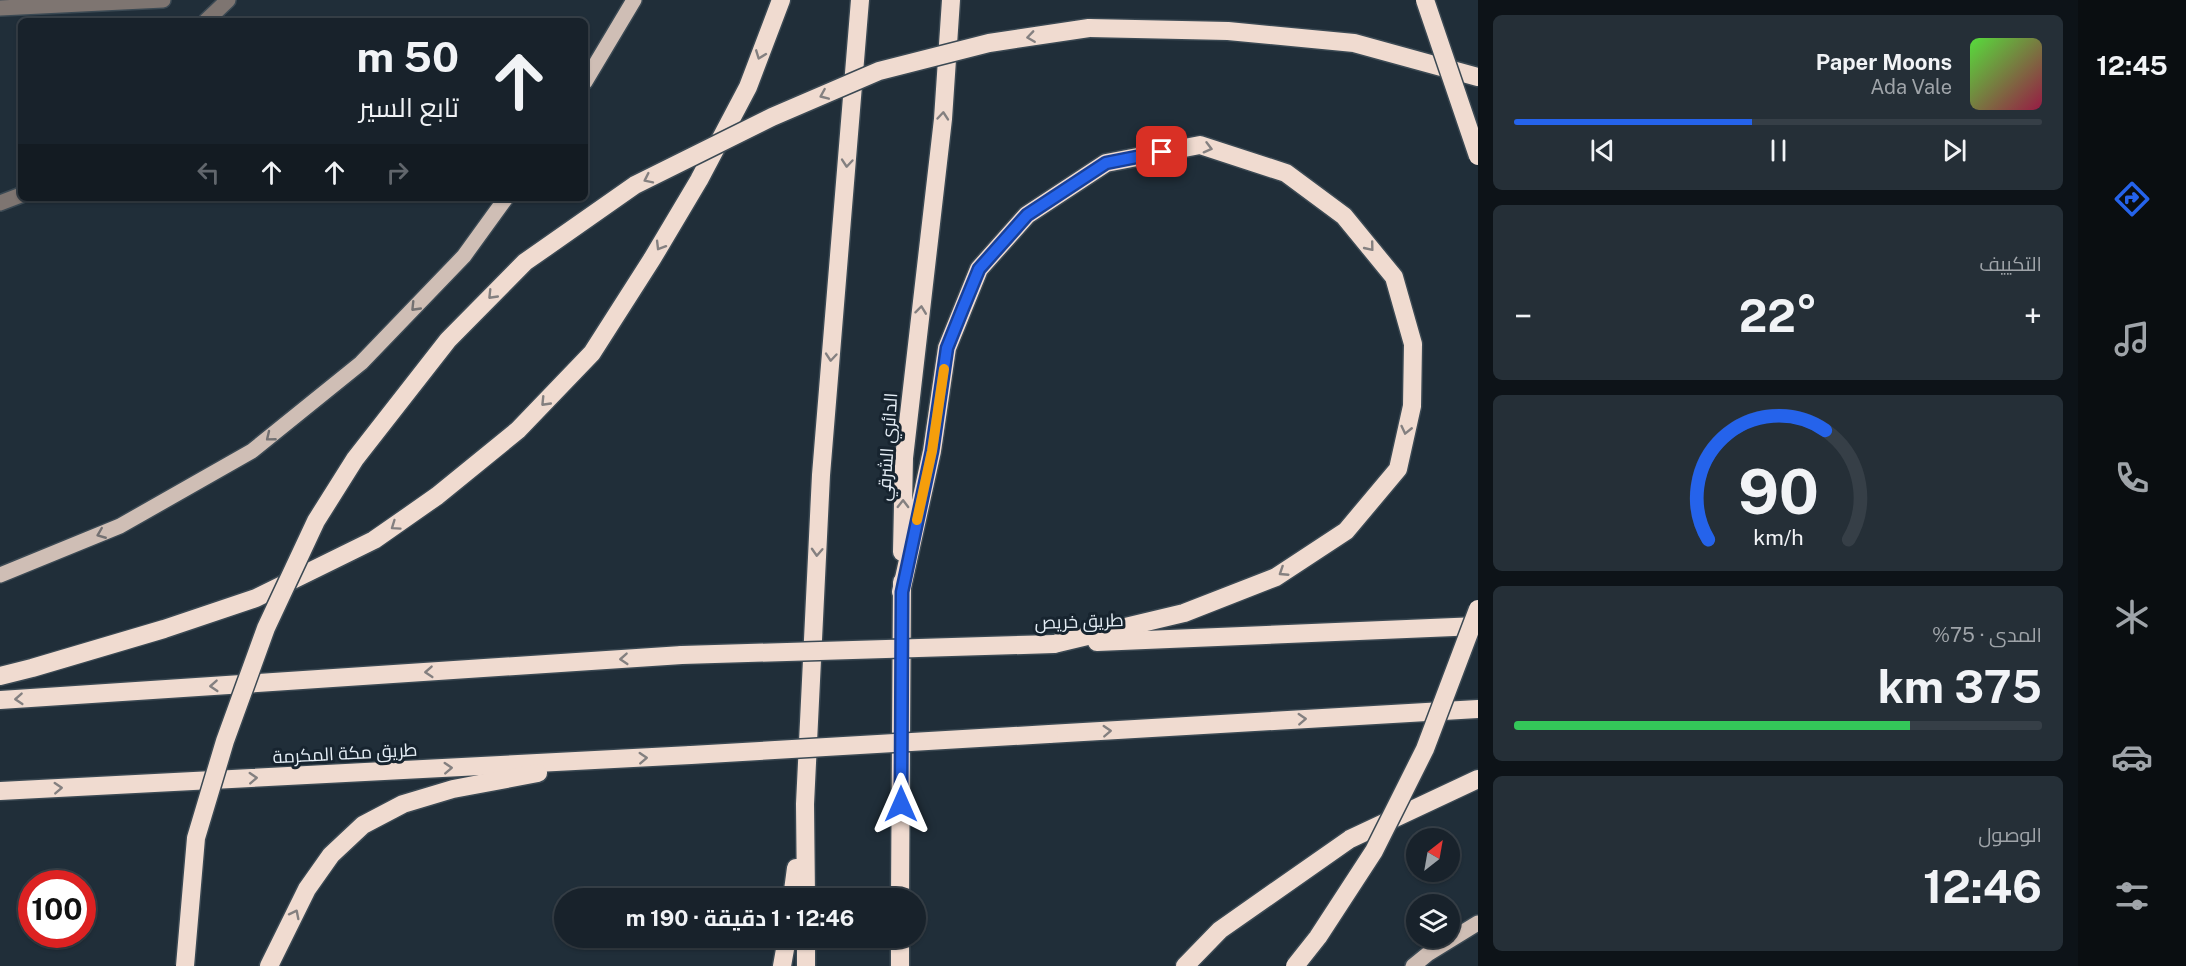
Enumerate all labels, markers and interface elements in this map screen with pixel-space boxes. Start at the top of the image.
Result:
one-way arrow [1026,30,1035,42]
text: 50 m [356,32,459,81]
icon: ahead [480,42,558,120]
one-way arrow [755,48,767,59]
text: Paper Moons [1816,49,1952,75]
text: 12:45 [2096,49,2168,81]
text: Ada Vale [1870,75,1952,99]
one-way arrow [819,88,830,100]
text: تابع السير [359,91,459,123]
one-way arrow [936,112,949,121]
pin [1136,126,1187,177]
icon: previous [1586,134,1619,167]
icon: pause [1762,134,1795,167]
icon: next [1938,134,1971,167]
icon: arrive [1145,135,1178,168]
one-way arrow [1203,141,1213,154]
icon: left [192,156,225,189]
icon: ahead [255,156,288,189]
icon: ahead [318,156,351,189]
icon: right [381,156,414,189]
one-way arrow [841,158,854,167]
one-way arrow [643,172,654,183]
icon: directions [2111,178,2153,220]
one-way arrow [656,240,668,250]
one-way arrow [1362,240,1373,251]
text: التكييف [1979,252,2042,276]
one-way arrow [489,288,500,299]
text: 22° [1739,289,1817,342]
text: − [1514,297,1532,335]
text: + [2024,297,2042,335]
one-way arrow [411,300,422,310]
one-way arrow [914,305,927,315]
icon: music [2111,318,2153,360]
one-way arrow [824,353,837,362]
street label: الدائري الشرقي [873,392,905,502]
one-way arrow [541,395,552,406]
one-way arrow [1401,425,1414,435]
one-way arrow [265,429,276,440]
text: 90 [1737,455,1819,528]
icon: phone [2111,457,2153,499]
one-way arrow [897,500,909,509]
one-way arrow [390,519,401,530]
text: km/h [1753,525,1803,550]
one-way arrow [96,526,107,539]
one-way arrow [811,547,824,556]
one-way arrow [1279,564,1290,575]
icon: climate [2111,596,2153,638]
street label: طريق خريص [1034,609,1124,635]
text: المدى · 75% [1932,623,2042,647]
one-way arrow [619,652,628,665]
text: 375 km [1878,660,2042,713]
one-way arrow [425,665,434,678]
one-way arrow [209,679,218,692]
one-way arrow [15,692,24,705]
one-way arrow [1297,713,1306,726]
one-way arrow [1103,724,1112,737]
icon: car [2111,736,2153,778]
street label: طريق مكة المكرمة [272,739,418,769]
one-way arrow [638,752,647,765]
one-way arrow [443,762,452,775]
one-way arrow [249,772,258,785]
position arrow [869,772,933,836]
one-way arrow [54,782,63,795]
text: الوصول [1978,823,2042,847]
north arrow [1406,828,1460,882]
map controls [1406,828,1460,948]
text: 12:46 [1923,860,2042,913]
speed limit sign: 100 [18,870,96,948]
icon: filters [2111,875,2153,917]
button: layers [1406,894,1460,948]
text: 12:46 · 1 دقيقة · 190 m [626,905,854,931]
one-way arrow [287,909,299,920]

